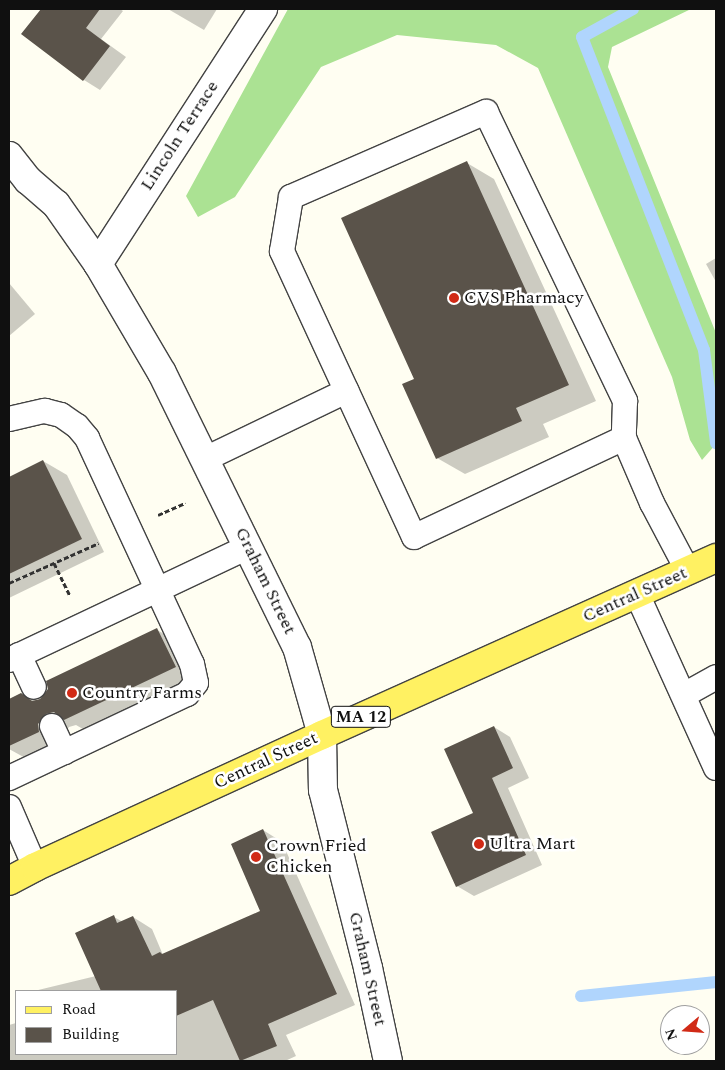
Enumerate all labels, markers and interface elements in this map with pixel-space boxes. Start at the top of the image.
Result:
street label: Lincoln Terrace [136,77,224,195]
place label: CVS Pharmacy [464,287,583,309]
marker: CVS Pharmacy [448,292,460,304]
street label: Graham Street [230,524,300,638]
street label: Central Street [580,562,690,628]
place label: Country Farms [82,682,202,704]
marker: Country Farms [66,687,78,699]
road number: MA 12 [330,704,392,730]
street label: Central Street [211,728,321,794]
place label: Ultra Mart [489,833,575,855]
place label: Crown Fried Chicken [266,836,367,879]
marker: Ultra Mart [473,838,485,850]
marker: Crown Fried Chicken [250,851,262,863]
street label: Graham Street [343,910,391,1028]
legend [15,990,178,1055]
text: Road [62,998,96,1021]
north arrow [660,1005,710,1055]
text: Building [62,1023,119,1046]
text: N [659,1026,683,1043]

